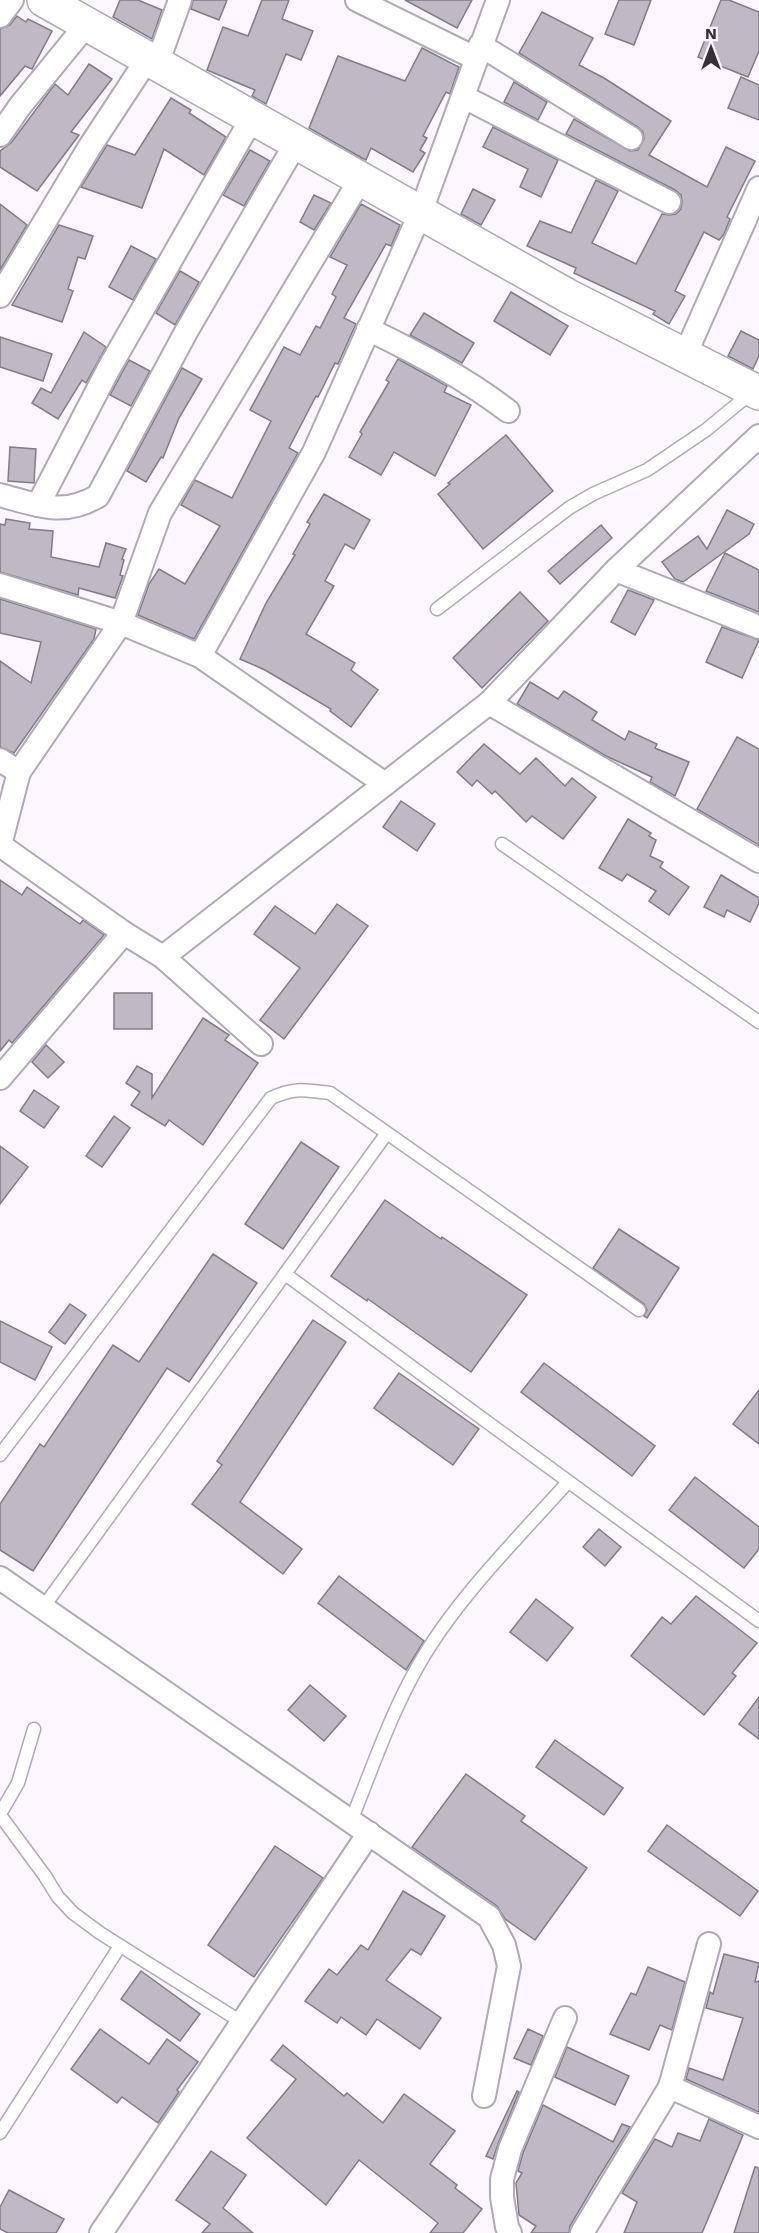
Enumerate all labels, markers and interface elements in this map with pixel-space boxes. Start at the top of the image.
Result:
north arrow [681,18,741,78]
text: N [705,24,717,43]

